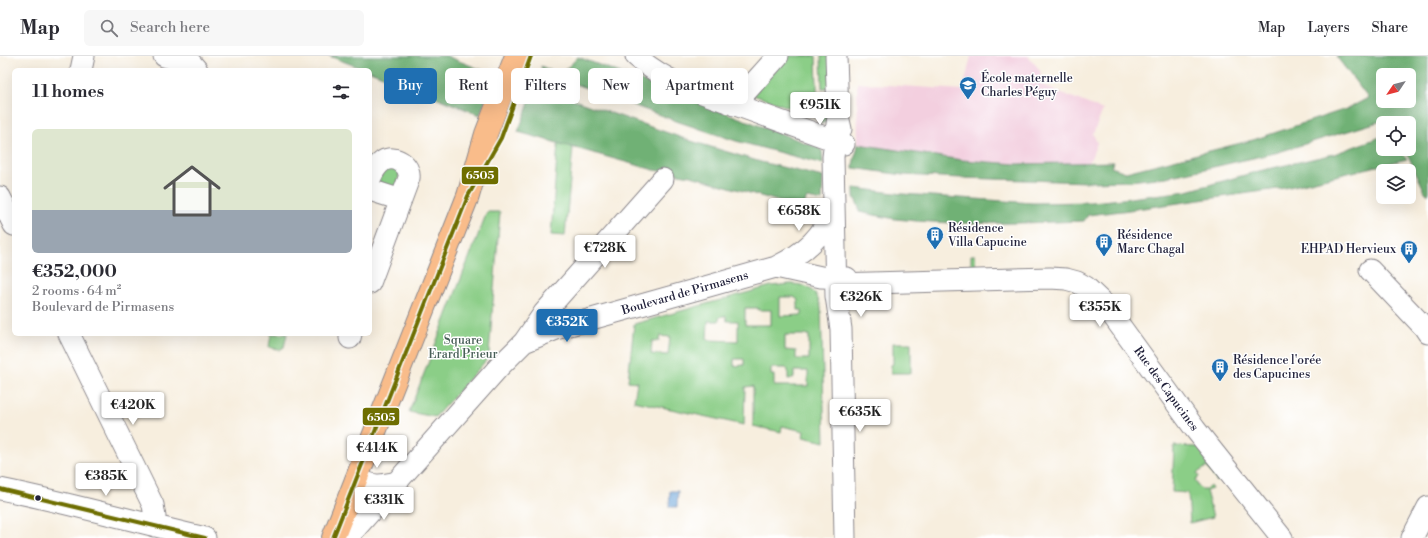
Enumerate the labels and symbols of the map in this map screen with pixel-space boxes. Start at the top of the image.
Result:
north arrow [1376,68,1416,108]
place label: École maternelle Charles Péguy [981,69,1073,100]
school or university icon: École maternelle Charles Péguy [958,75,978,100]
pin: €951K [792,92,848,126]
line badge: 6505 [461,166,499,185]
text: 6505 [466,169,494,183]
pin: €658K [771,198,827,232]
place label: Résidence Villa Capucine [947,221,1027,250]
building icon: Résidence Villa Capucine [925,225,945,250]
place label: Résidence Marc Chagal [1117,228,1185,257]
building icon: Résidence Marc Chagal [1094,232,1114,257]
pin: €728K [577,235,633,269]
building icon: EHPAD Hervieux [1399,239,1419,264]
place label: EHPAD Hervieux [1301,242,1397,257]
street label: Boulevard de Pirmasens [619,268,750,319]
pin: €326K [833,284,889,318]
pin: €355K [1072,294,1128,328]
pin: €352K [539,309,595,343]
park label: Square Erard Prieur [428,333,498,362]
street label: Rue des Capucines [1130,344,1202,434]
place label: Résidence l'orée des Capucines [1233,353,1321,382]
building icon: Résidence l'orée des Capucines [1210,357,1230,382]
pin: €420K [105,392,161,426]
pin: €635K [832,399,888,433]
line badge: 6505 [362,407,400,426]
text: 6505 [367,411,395,425]
pin: €414K [349,435,405,469]
pin: €385K [78,463,134,497]
pin: €331K [356,487,412,521]
unlabelled marker [33,493,43,503]

